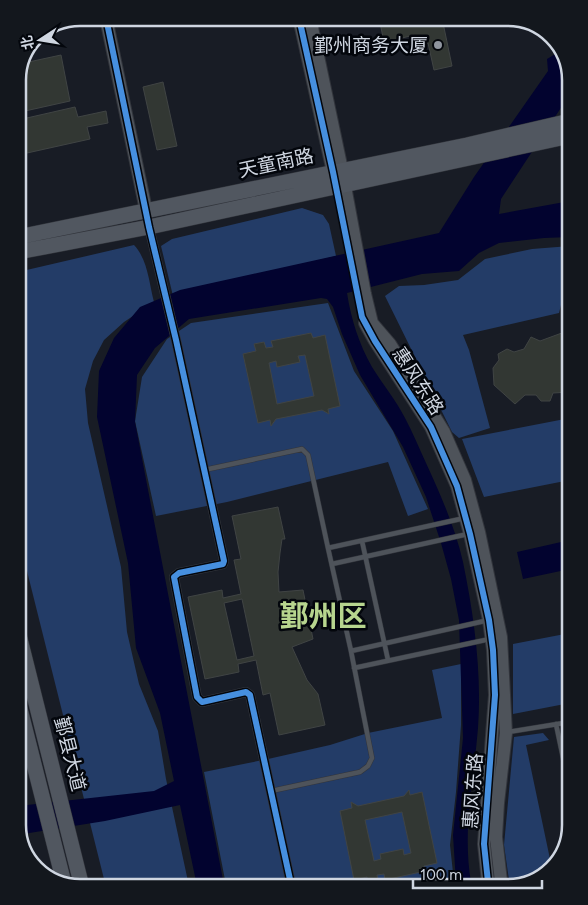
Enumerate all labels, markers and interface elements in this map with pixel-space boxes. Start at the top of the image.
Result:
north arrow [15,15,65,65]
text: 北 [18,34,38,51]
place label: 鄞州商务大厦 [314,34,428,57]
marker: 鄞州商务大厦 [432,39,444,51]
street label: 天童南路 [236,144,316,182]
street label: 惠风东路 [388,343,448,419]
district label: 鄞州区 [279,598,367,633]
street label: 鄞县大道 [50,714,90,794]
street label: 惠风东路 [459,752,487,830]
scale bar [413,858,542,890]
text: 100 m [420,866,462,884]

